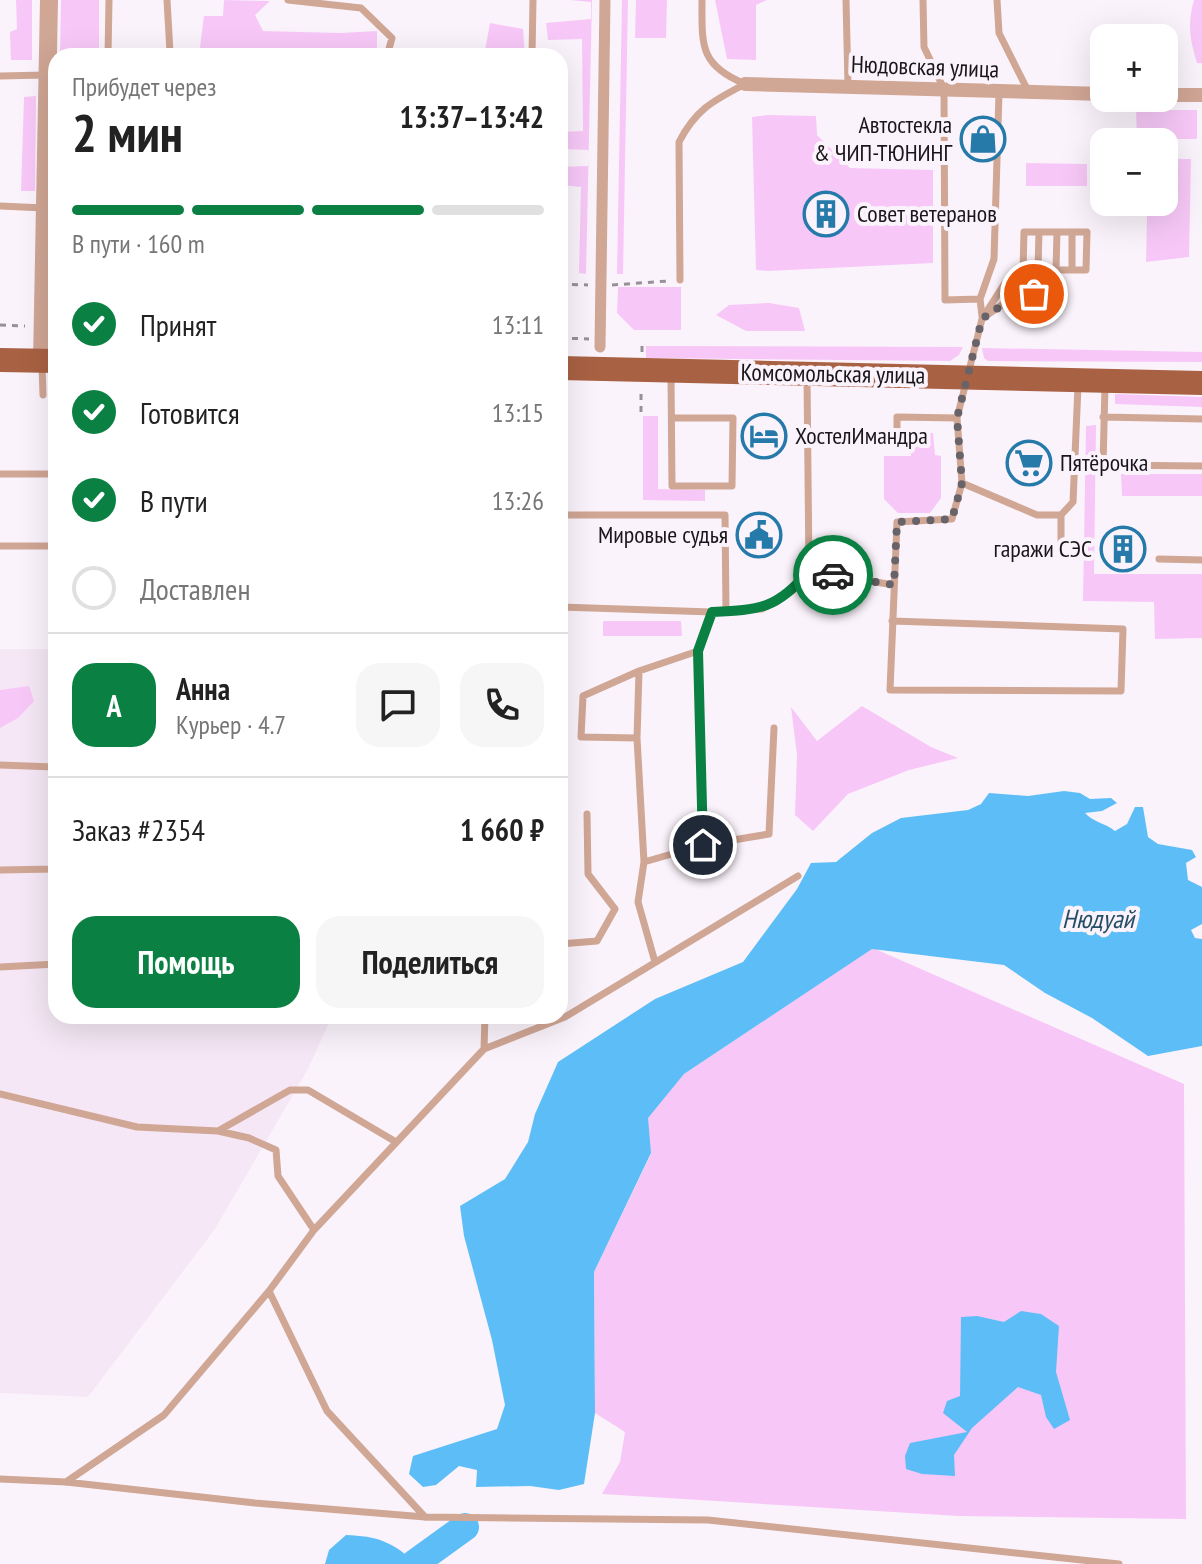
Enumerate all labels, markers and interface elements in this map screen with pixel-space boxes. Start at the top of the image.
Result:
map controls [1090,24,1178,216]
button: + [1090,24,1178,112]
street label: Нюдовская улица [850,48,1000,85]
text: Прибудет через [72,70,216,103]
text: 13:37–13:42 [400,97,544,136]
text: 2 мин [72,99,183,166]
place label: Автостекла & ЧИП-ТЮНИНГ [814,109,952,168]
shop icon: Автостекла & ЧИП-ТЮНИНГ [959,115,1007,163]
button: − [1090,128,1178,216]
building icon: Совет ветеранов [802,190,850,238]
place label: Совет ветеранов [857,198,997,229]
text: В пути · 160 m [72,227,205,260]
pin [1000,260,1068,328]
icon: bag [1012,272,1056,316]
icon: check [72,302,116,346]
text: Принят [140,305,216,344]
text: 13:11 [492,308,544,341]
street label: Комсомольская улица [740,356,926,391]
icon: check [72,390,116,434]
text: Готовится [140,393,240,432]
text: 13:15 [492,396,544,429]
hotel icon: ХостелИмандра [740,412,788,460]
place label: ХостелИмандра [795,420,928,451]
supermarket icon: Пятёрочка [1005,439,1053,487]
place label: Пятёрочка [1060,447,1148,478]
icon: check [72,478,116,522]
text: В пути [140,481,208,520]
text: 13:26 [492,484,544,517]
public building icon: Мировые судья [735,511,783,559]
place label: Мировые судья [598,519,728,550]
building icon: гаражи СЭС [1099,525,1147,573]
place label: гаражи СЭС [994,533,1092,564]
courier [793,535,873,615]
icon: car [811,553,855,597]
text: Доставлен [140,569,250,608]
button: chat [356,663,440,747]
button: phone [460,663,544,747]
text: Анна [176,669,230,708]
text: А [106,686,122,725]
text: Курьер · 4.7 [176,708,286,741]
text: Заказ #2354 [72,810,205,849]
text: 1 660 ₽ [460,810,544,849]
pin [669,811,737,879]
icon: home [681,823,725,867]
water label: Нюдуай [1062,902,1137,935]
button: Помощь [72,916,300,1008]
button: Поделиться [316,916,544,1008]

